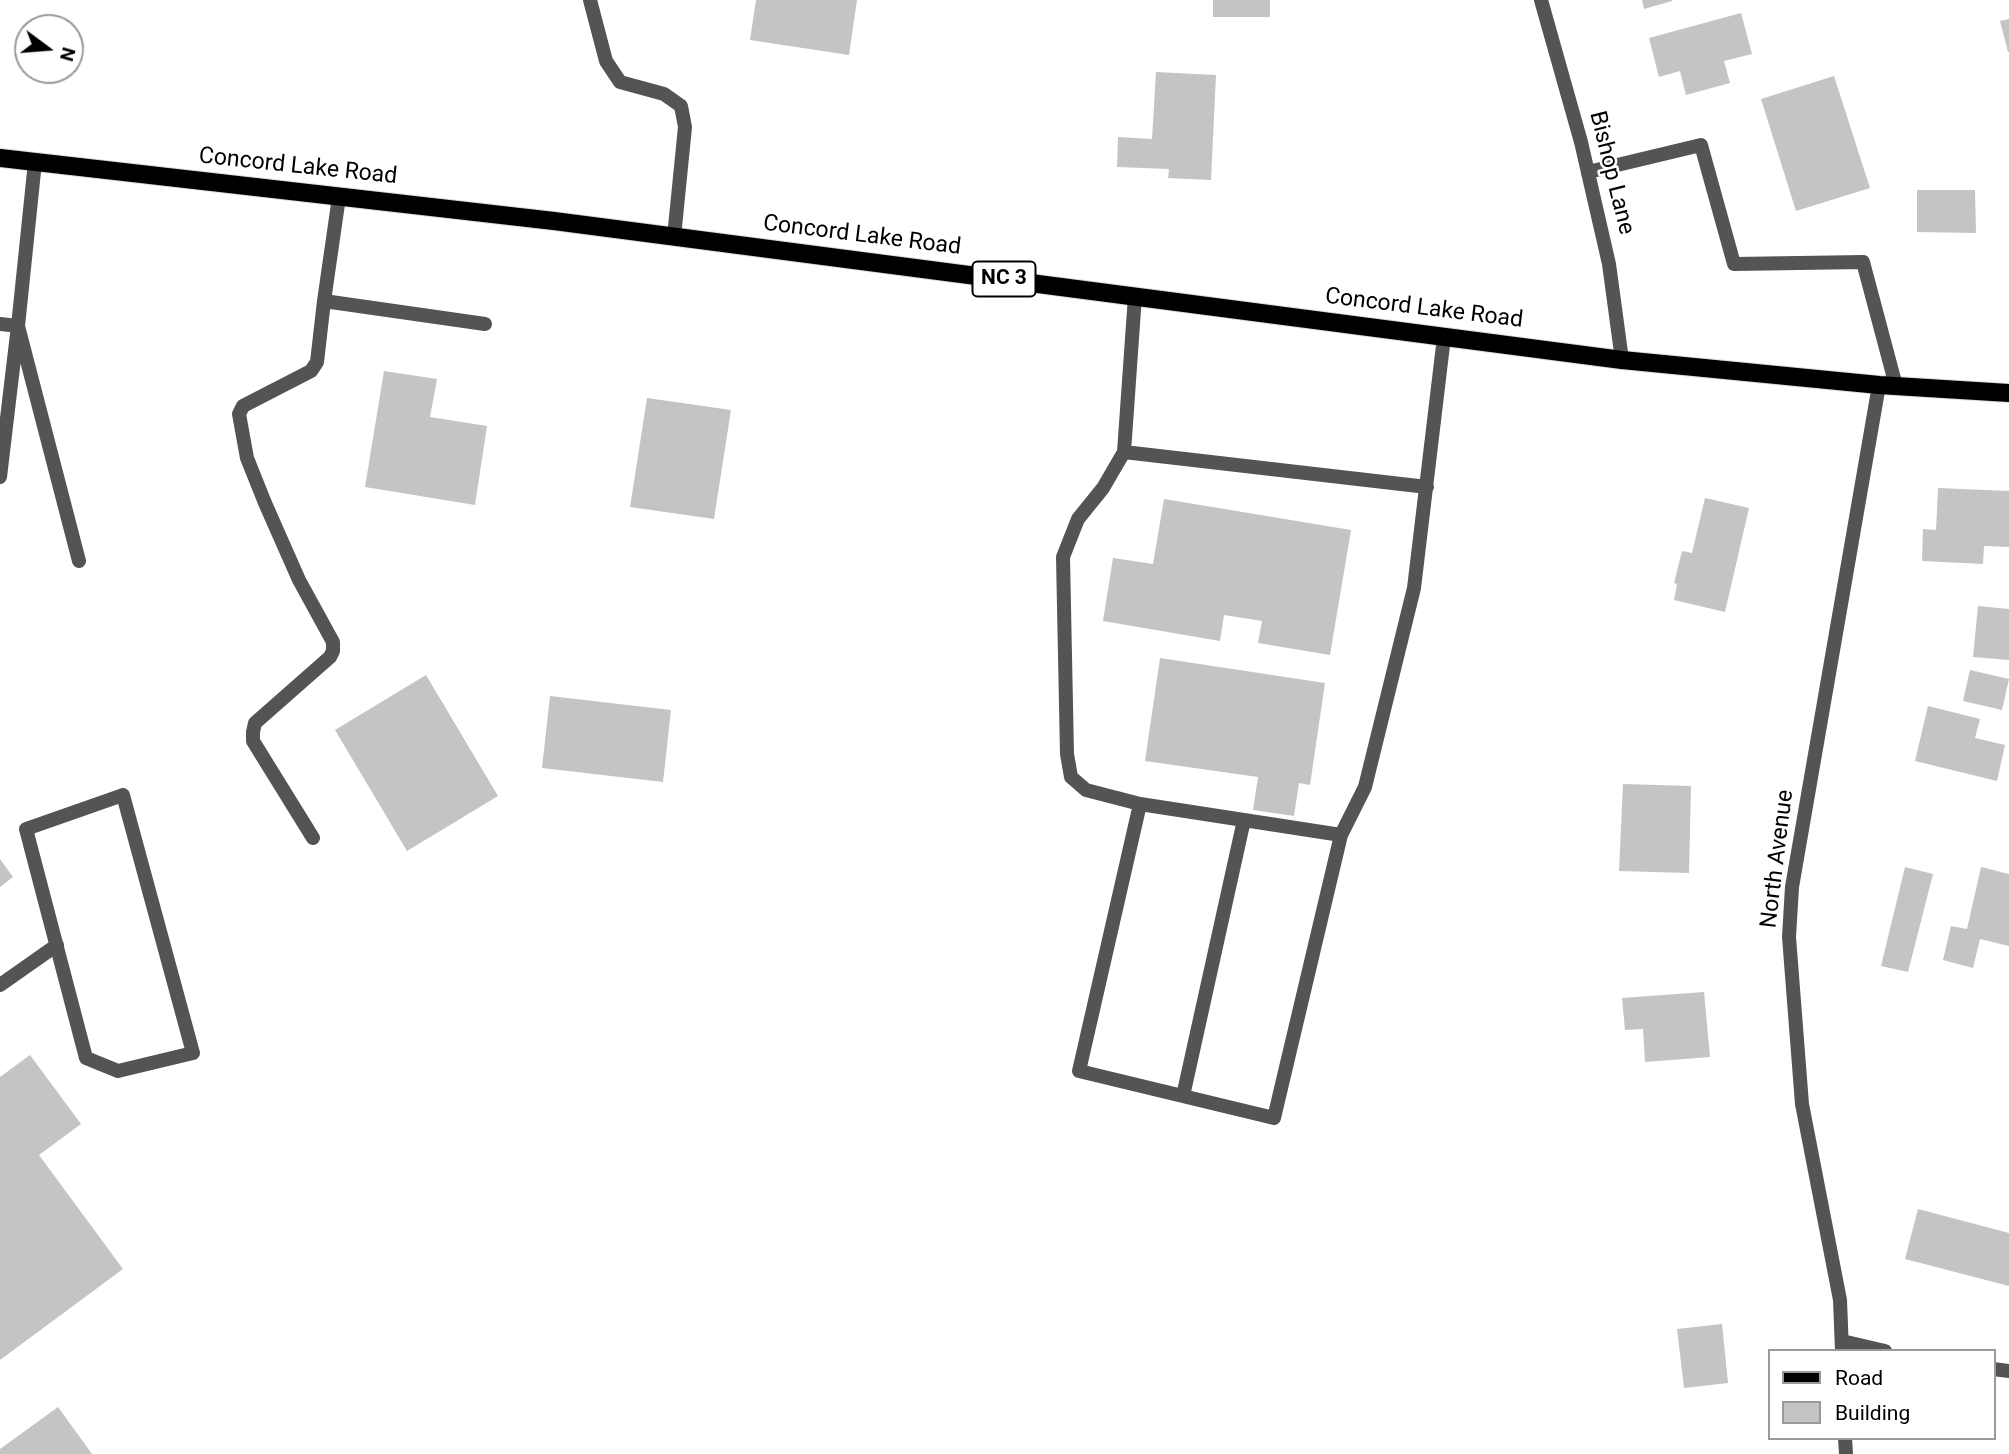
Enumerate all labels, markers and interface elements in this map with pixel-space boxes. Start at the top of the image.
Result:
north arrow [14,14,84,84]
text: N [55,45,81,64]
street label: Bishop Lane [1582,109,1640,237]
street label: Concord Lake Road [198,143,398,191]
street label: Concord Lake Road [761,210,963,262]
road number: NC 3 [972,262,1036,296]
street label: Concord Lake Road [1323,283,1525,335]
street label: North Avenue [1756,788,1800,930]
legend [1768,1349,1995,1440]
text: Road [1835,1366,1883,1390]
text: Building [1835,1401,1910,1425]

